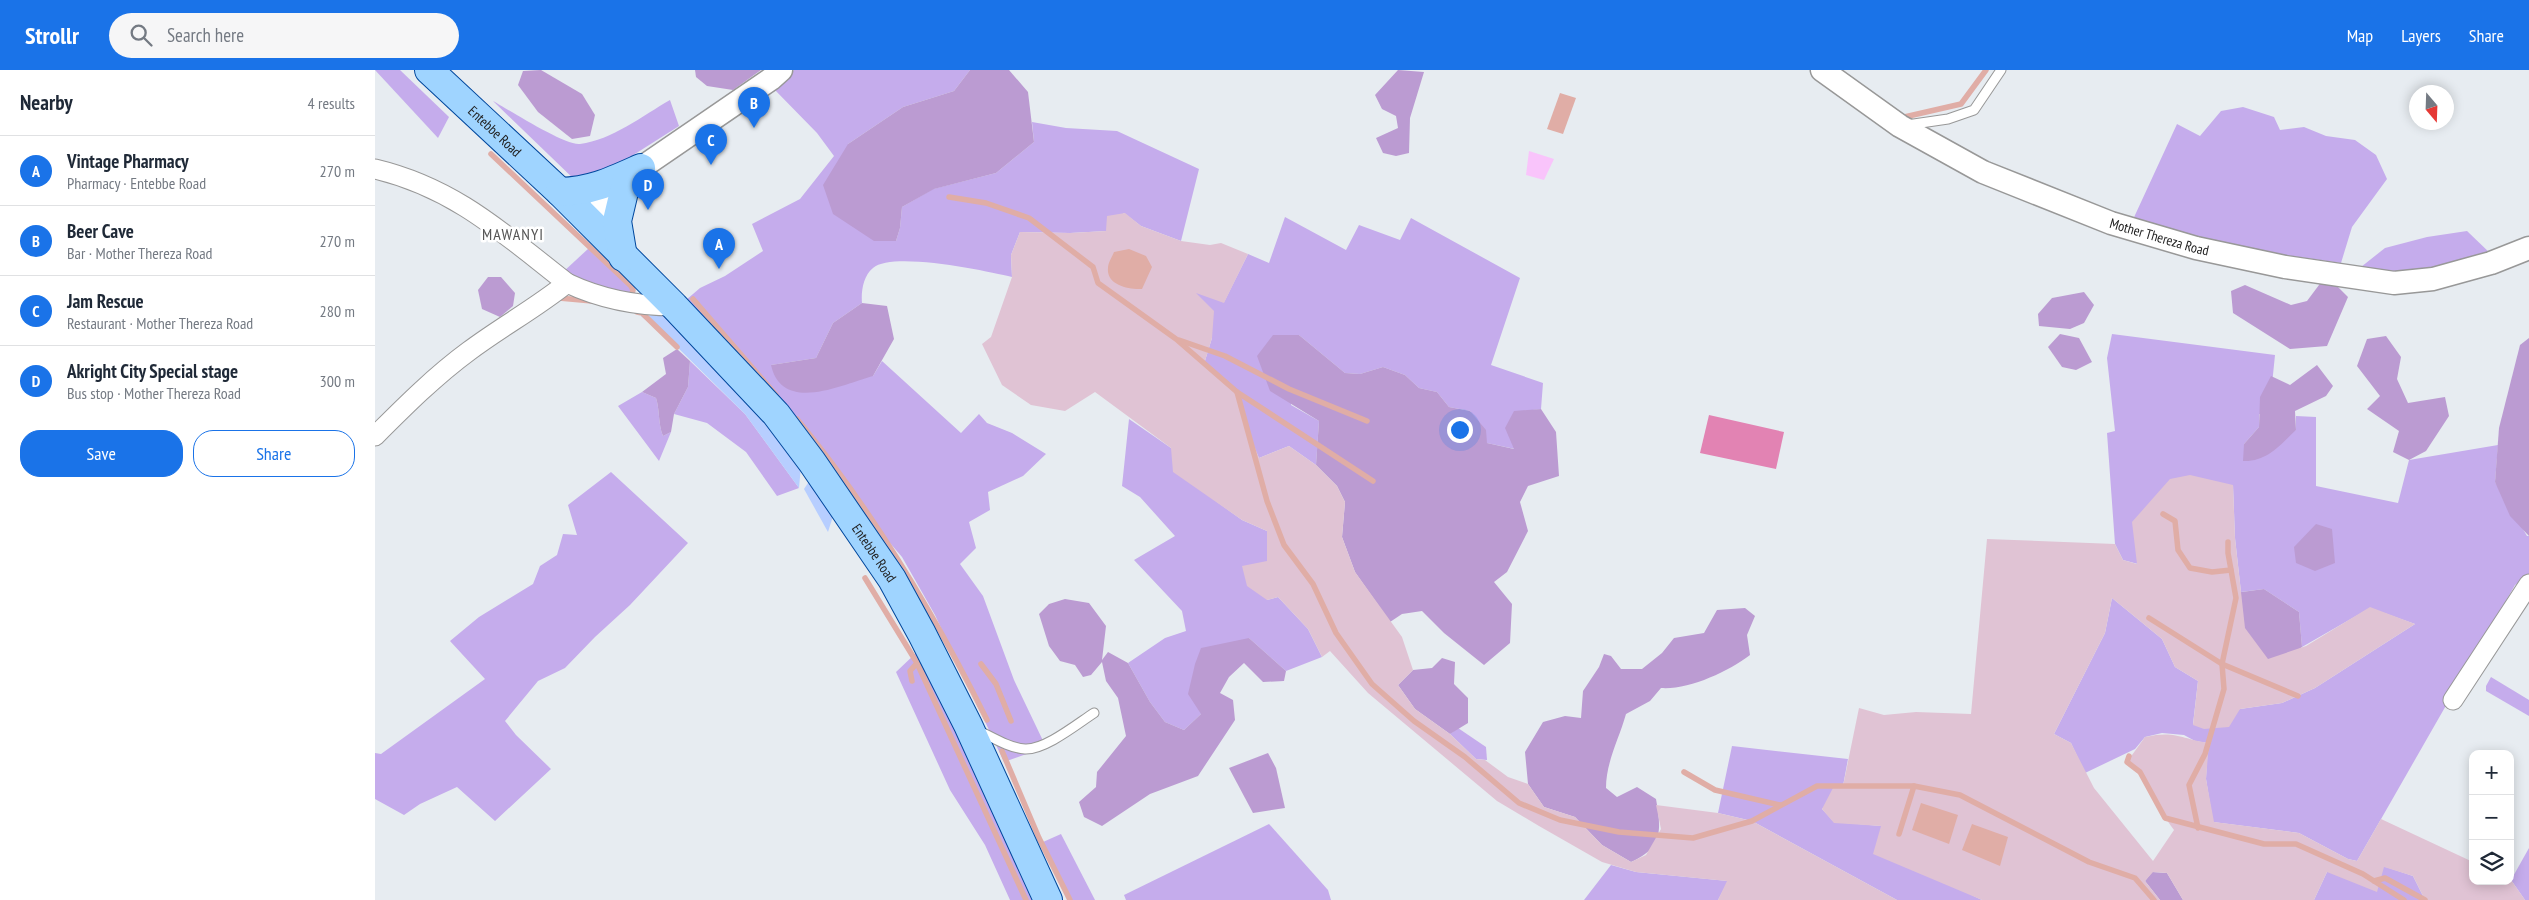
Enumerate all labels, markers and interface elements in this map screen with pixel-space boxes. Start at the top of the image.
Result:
search box [109,13,459,58]
text: Strollr [25,20,79,51]
icon: search [127,21,155,49]
text: Search here [167,23,244,47]
text: Map [2347,24,2373,47]
text: Layers [2401,24,2441,47]
text: Share [2469,24,2504,47]
north arrow [2409,85,2454,130]
pin: B [738,87,770,128]
text: Nearby [20,89,73,116]
text: 4 results [308,93,355,113]
street label: Entebbe Road [464,102,525,161]
pin: C [695,124,727,165]
text: Vintage Pharmacy [67,149,189,173]
text: A [32,161,40,181]
text: 270 m [320,161,355,181]
pin: D [632,169,664,210]
text: Pharmacy · Entebbe Road [67,173,206,193]
street label: Mother Thereza Road [2108,214,2211,260]
text: Beer Cave [67,219,134,243]
district label: MAWANYI [482,224,544,244]
pin: A [703,228,735,269]
text: B [32,231,40,251]
text: 270 m [320,231,355,251]
text: Bar · Mother Thereza Road [67,243,213,263]
text: Jam Rescue [67,289,144,313]
text: C [32,301,40,321]
text: 280 m [320,301,355,321]
text: Restaurant · Mother Thereza Road [67,313,253,333]
text: Akright City Special stage [67,359,238,383]
text: D [32,371,40,391]
text: 300 m [320,371,355,391]
text: Bus stop · Mother Thereza Road [67,383,241,403]
your location [1447,417,1473,443]
button: Save [20,430,183,477]
button: Share [193,430,355,477]
street label: Entebbe Road [848,520,900,586]
map controls [2469,750,2514,885]
button: + [2469,750,2514,795]
button: − [2469,795,2514,840]
button: layers [2469,840,2514,885]

